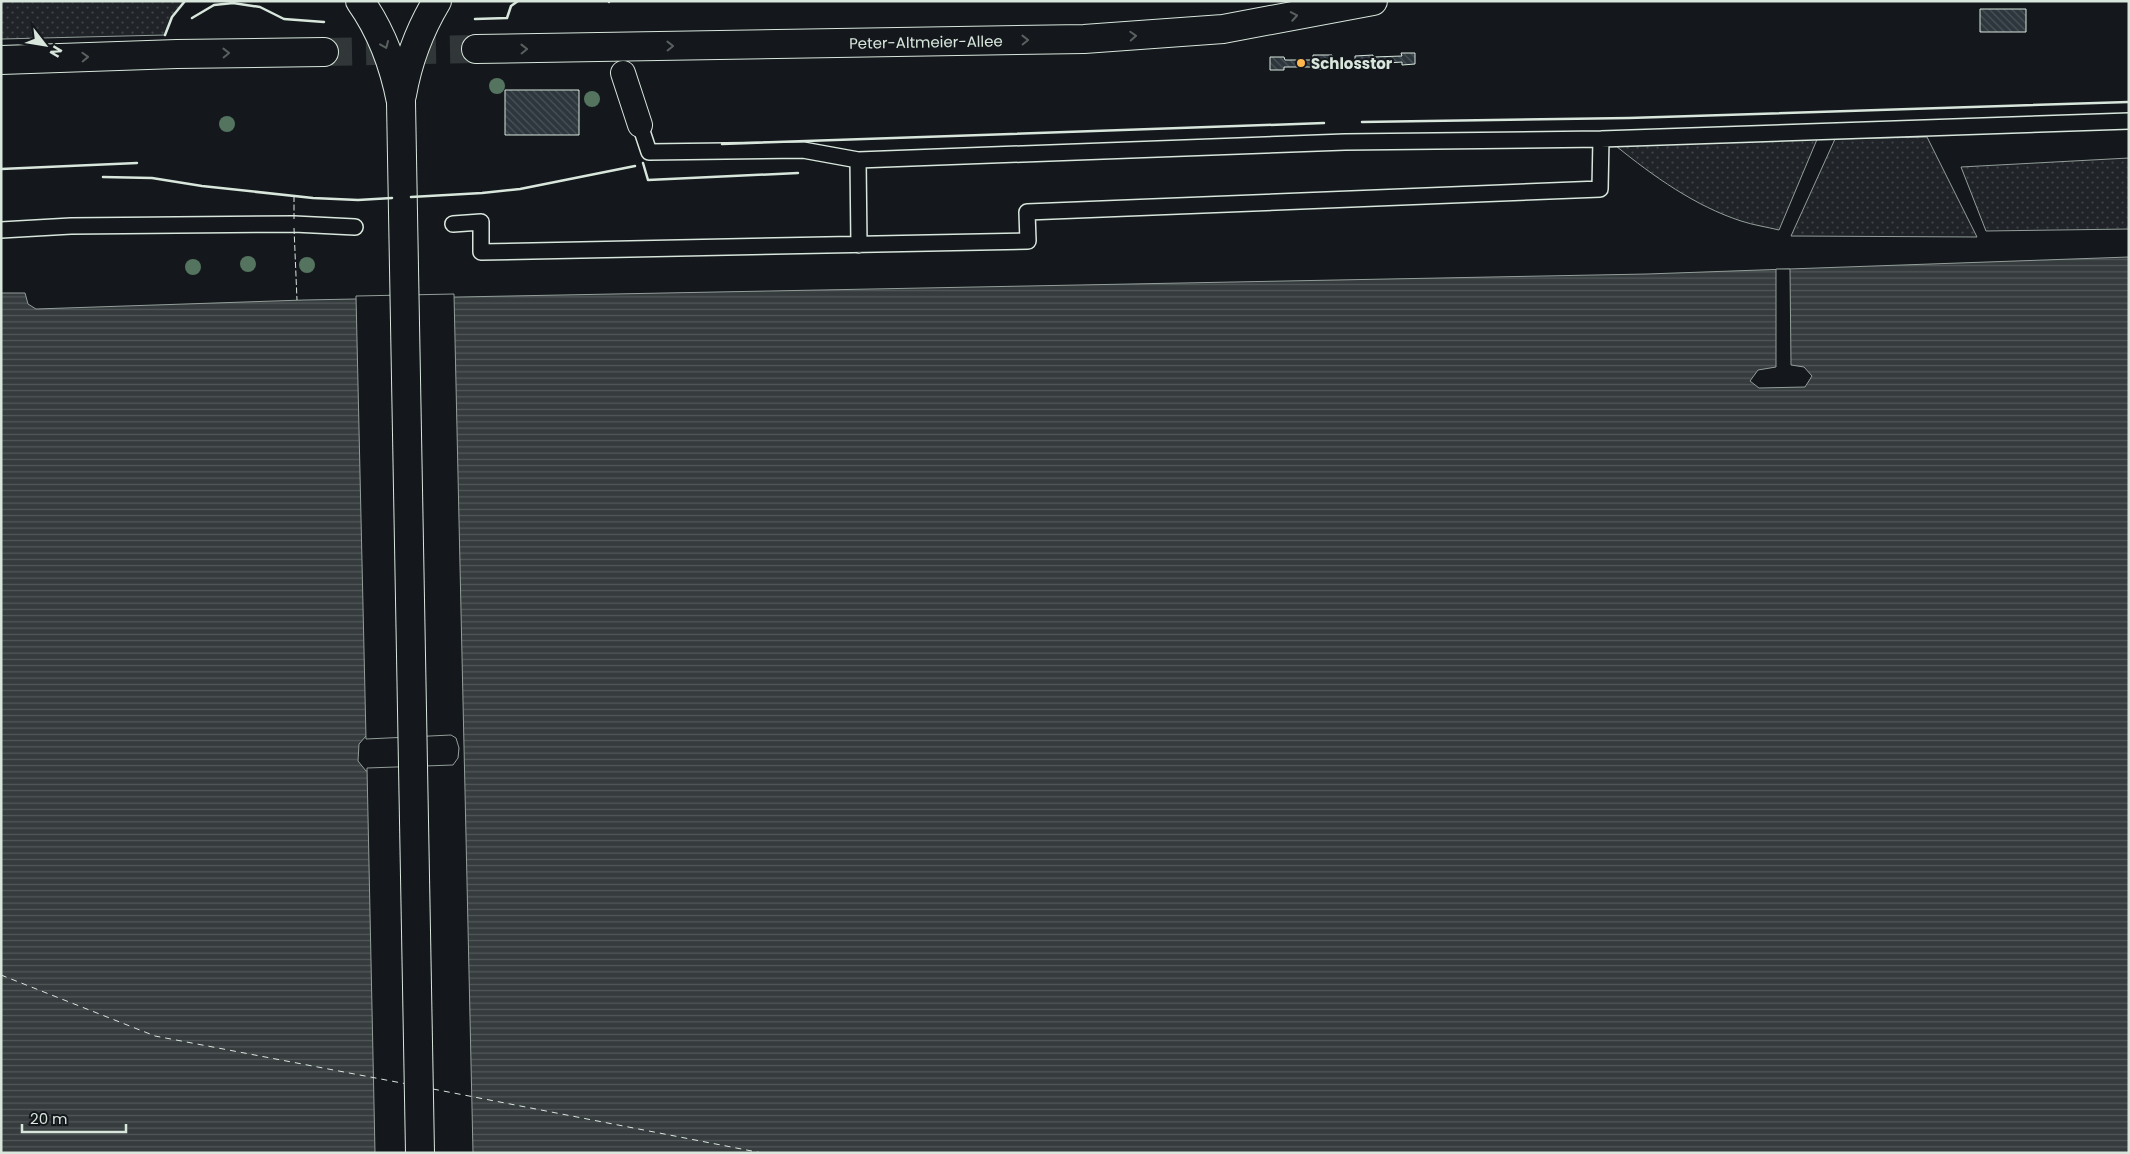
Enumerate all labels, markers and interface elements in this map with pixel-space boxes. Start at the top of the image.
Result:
one-way arrow [1290,12,1299,22]
north arrow [20,20,70,70]
street label: Peter-Altmeier-Allee [849,30,1003,53]
one-way arrow [1129,31,1137,42]
one-way arrow [1022,35,1030,45]
one-way arrow [378,40,389,49]
one-way arrow [667,41,675,51]
text: N [45,42,67,61]
one-way arrow [521,43,529,54]
one-way arrow [222,48,230,58]
one-way arrow [81,52,89,63]
place label: Schlosstor [1311,53,1393,74]
marker: Schlosstor [1295,57,1307,69]
scale bar [22,1102,126,1134]
text: 20 m [30,1108,68,1129]

